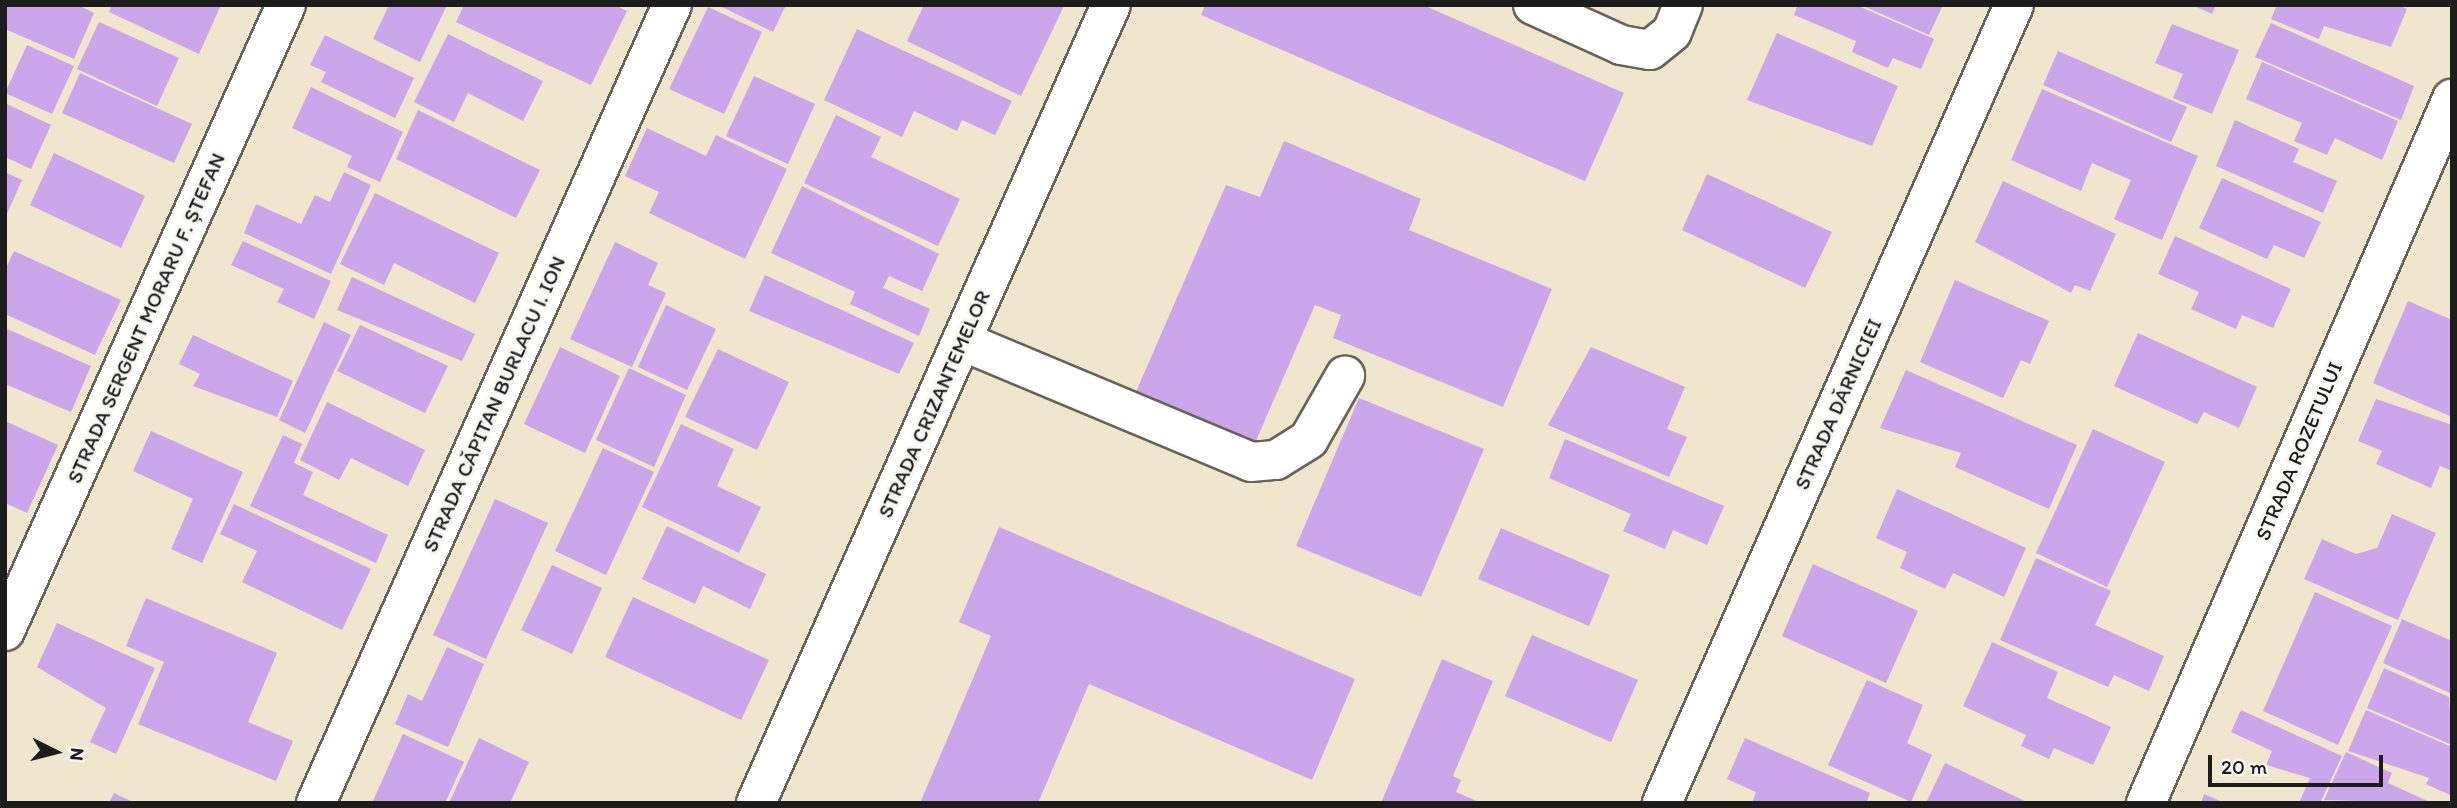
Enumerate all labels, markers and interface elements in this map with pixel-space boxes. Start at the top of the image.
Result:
street label: STRADA SERGENT MORARU F. ȘTEFAN [61,149,231,487]
street label: STRADA CĂPITAN BURLACU I. ION [416,251,572,557]
street label: STRADA CRIZANTEMELOR [872,286,996,522]
street label: STRADA DĂRNICIEI [1789,315,1887,493]
street label: STRADA ROZETULUI [2251,359,2347,543]
north arrow [21,717,91,787]
scale bar [2212,742,2387,786]
text: N [65,747,89,762]
text: 20 m [2221,754,2267,779]

